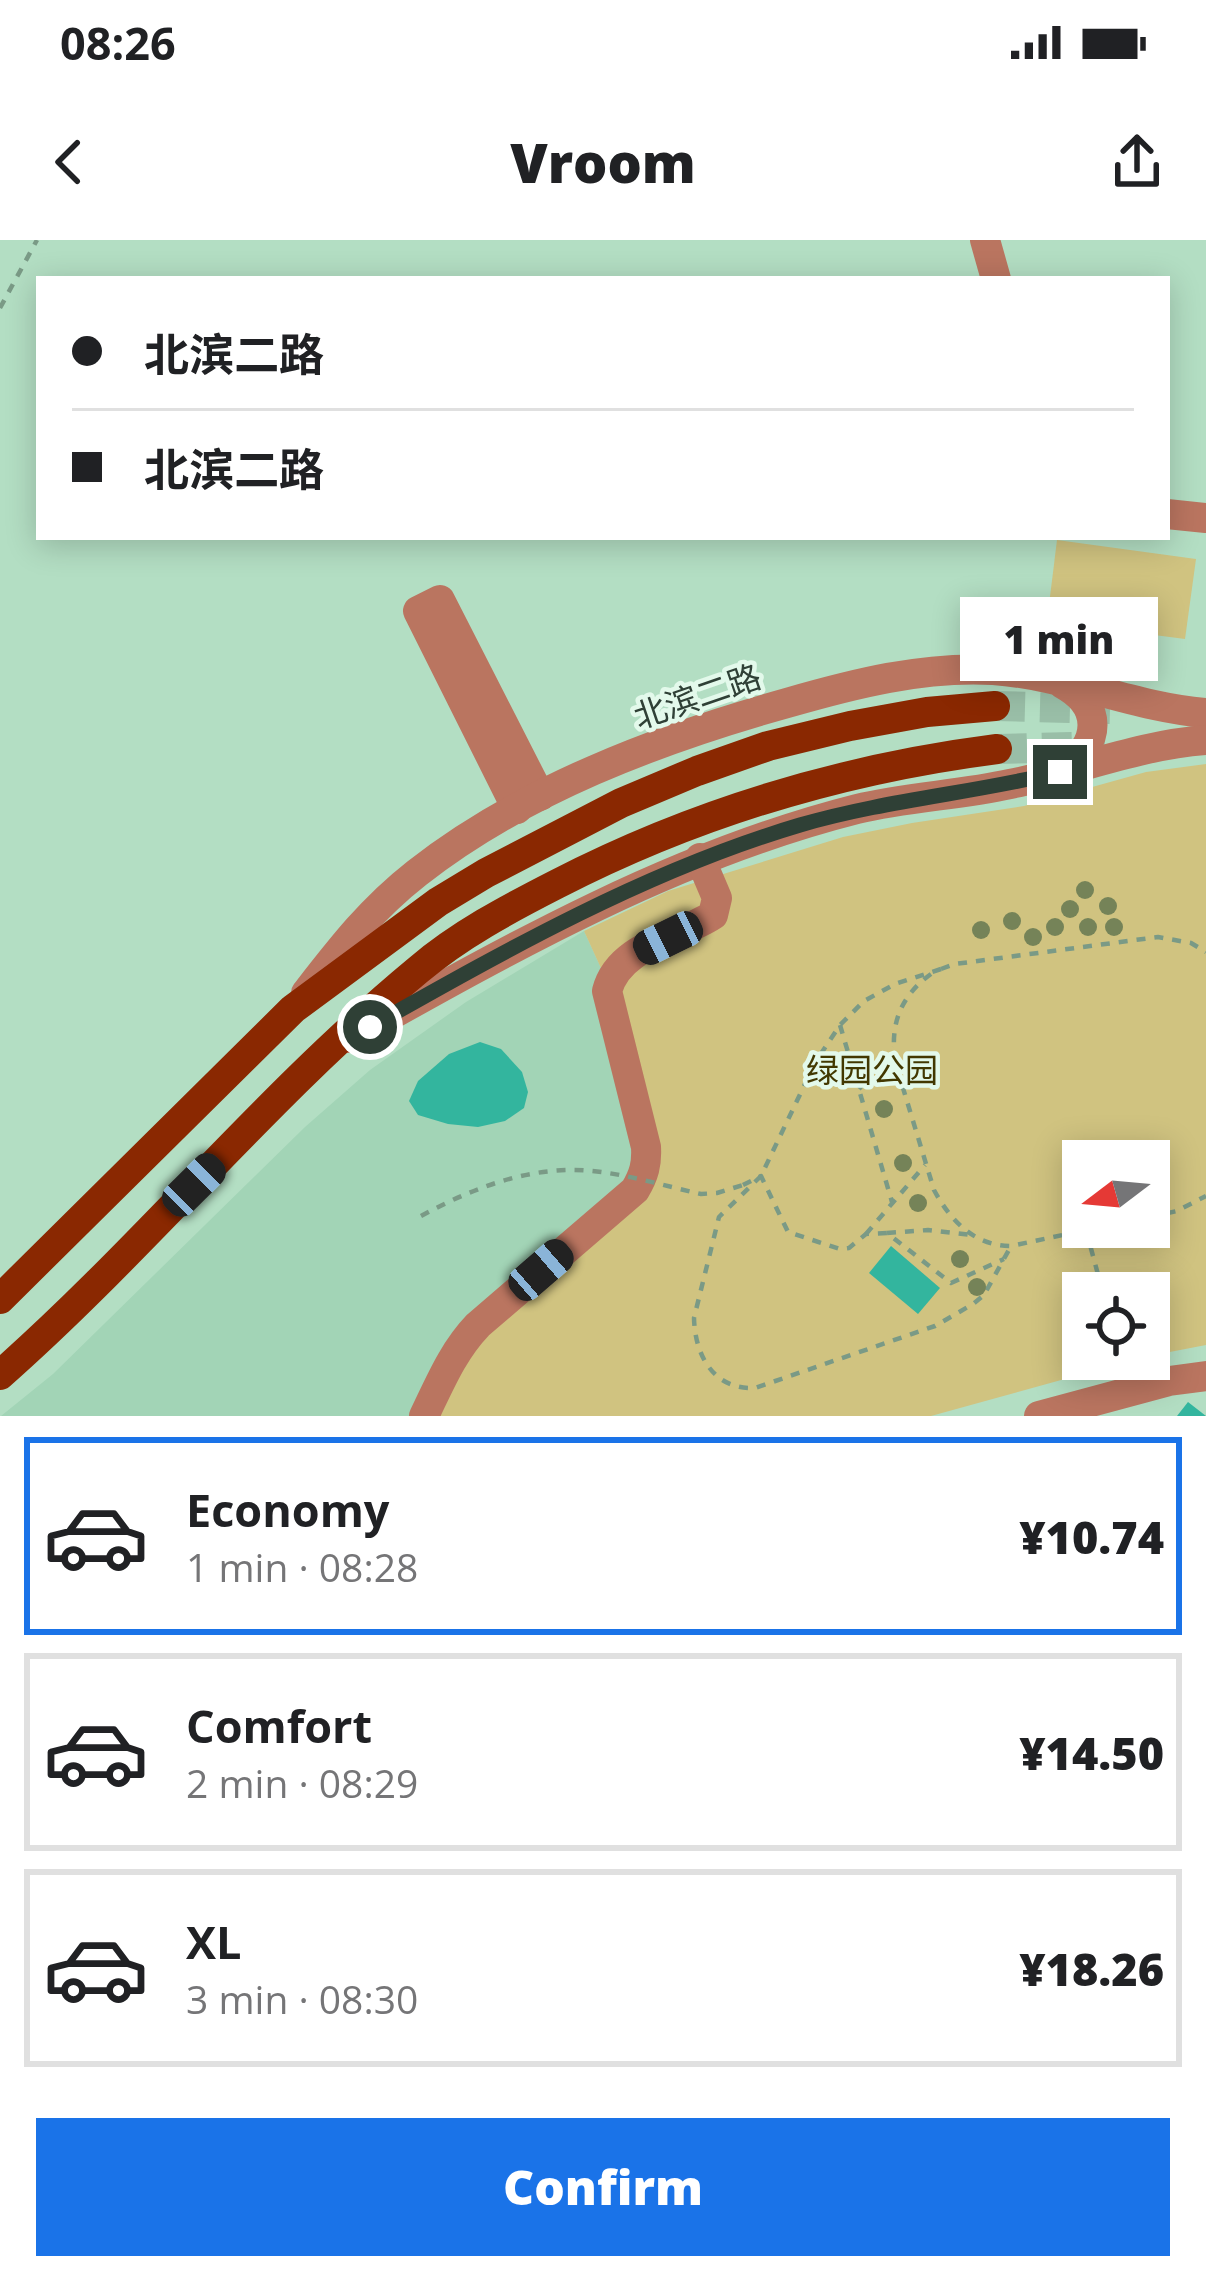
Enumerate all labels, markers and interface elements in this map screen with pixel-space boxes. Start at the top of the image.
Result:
text: 08:26 [60,12,176,73]
text: Vroom [510,125,696,199]
icon: back [36,129,102,195]
icon: share [1104,129,1170,195]
text: 北滨二路 [144,323,324,384]
text: 北滨二路 [144,438,324,499]
callout: 1 min [961,598,1159,682]
text: 1 min [1004,612,1114,665]
street label: 北滨二路 [627,653,767,739]
route end [1033,745,1087,799]
car [628,906,708,970]
route start [343,1000,397,1054]
park label: 绿园公园 [806,1047,938,1092]
north arrow [1062,1140,1170,1248]
map controls [1062,1140,1170,1380]
car [156,1147,232,1223]
car [502,1233,580,1307]
button: locate [1062,1272,1170,1380]
text: Economy [186,1479,389,1540]
icon: car [42,1482,150,1590]
text: ¥10.74 [1019,1506,1164,1567]
text: 1 min · 08:28 [186,1540,418,1593]
text: Comfort [186,1695,372,1756]
icon: car [42,1698,150,1806]
text: ¥14.50 [1019,1722,1164,1783]
text: 2 min · 08:29 [186,1756,418,1809]
text: XL [186,1911,241,1972]
icon: car [42,1914,150,2022]
text: ¥18.26 [1019,1938,1164,1999]
text: 3 min · 08:30 [186,1972,418,2025]
button: Confirm [36,2118,1170,2256]

